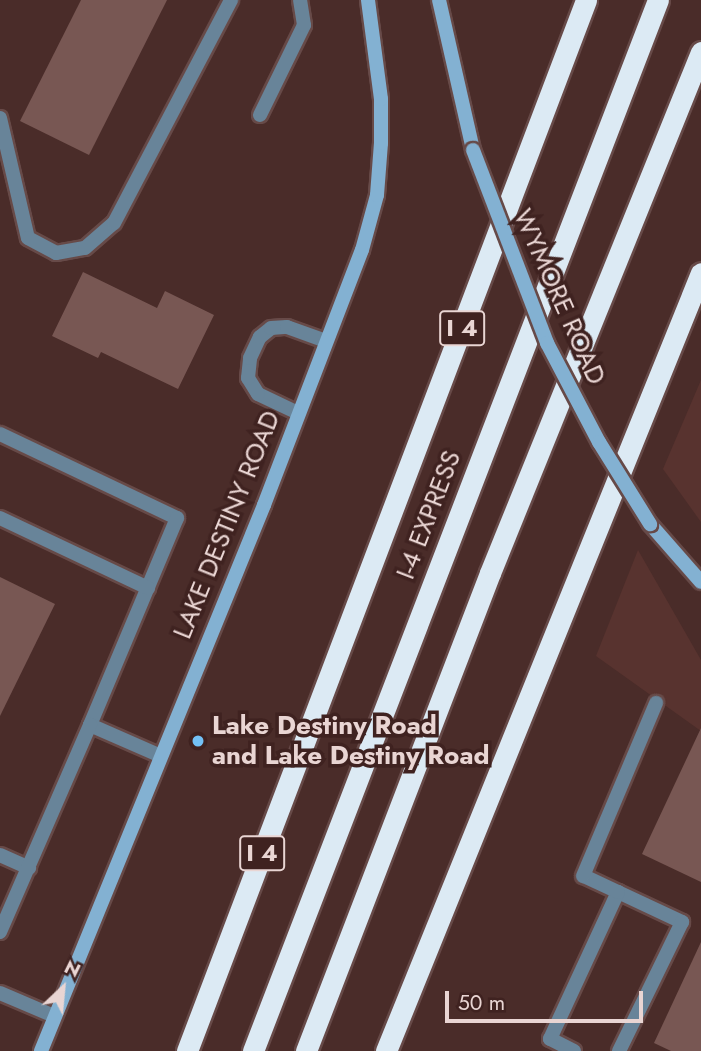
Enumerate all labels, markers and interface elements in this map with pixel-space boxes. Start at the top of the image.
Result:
street label: WYMORE ROAD [506,204,612,390]
road number: I 4 [438,307,486,348]
street label: LAKE DESTINY ROAD [167,407,287,643]
street label: I-4 EXPRESS [390,446,468,584]
place label: Lake Destiny Road and Lake Destiny Road [212,710,489,772]
marker: Lake Destiny Road and Lake Destiny Road [190,733,206,749]
road number: I 4 [238,832,286,874]
north arrow [28,953,98,1023]
text: N [60,953,85,984]
scale bar [449,978,647,1022]
text: 50 m [458,988,505,1018]

